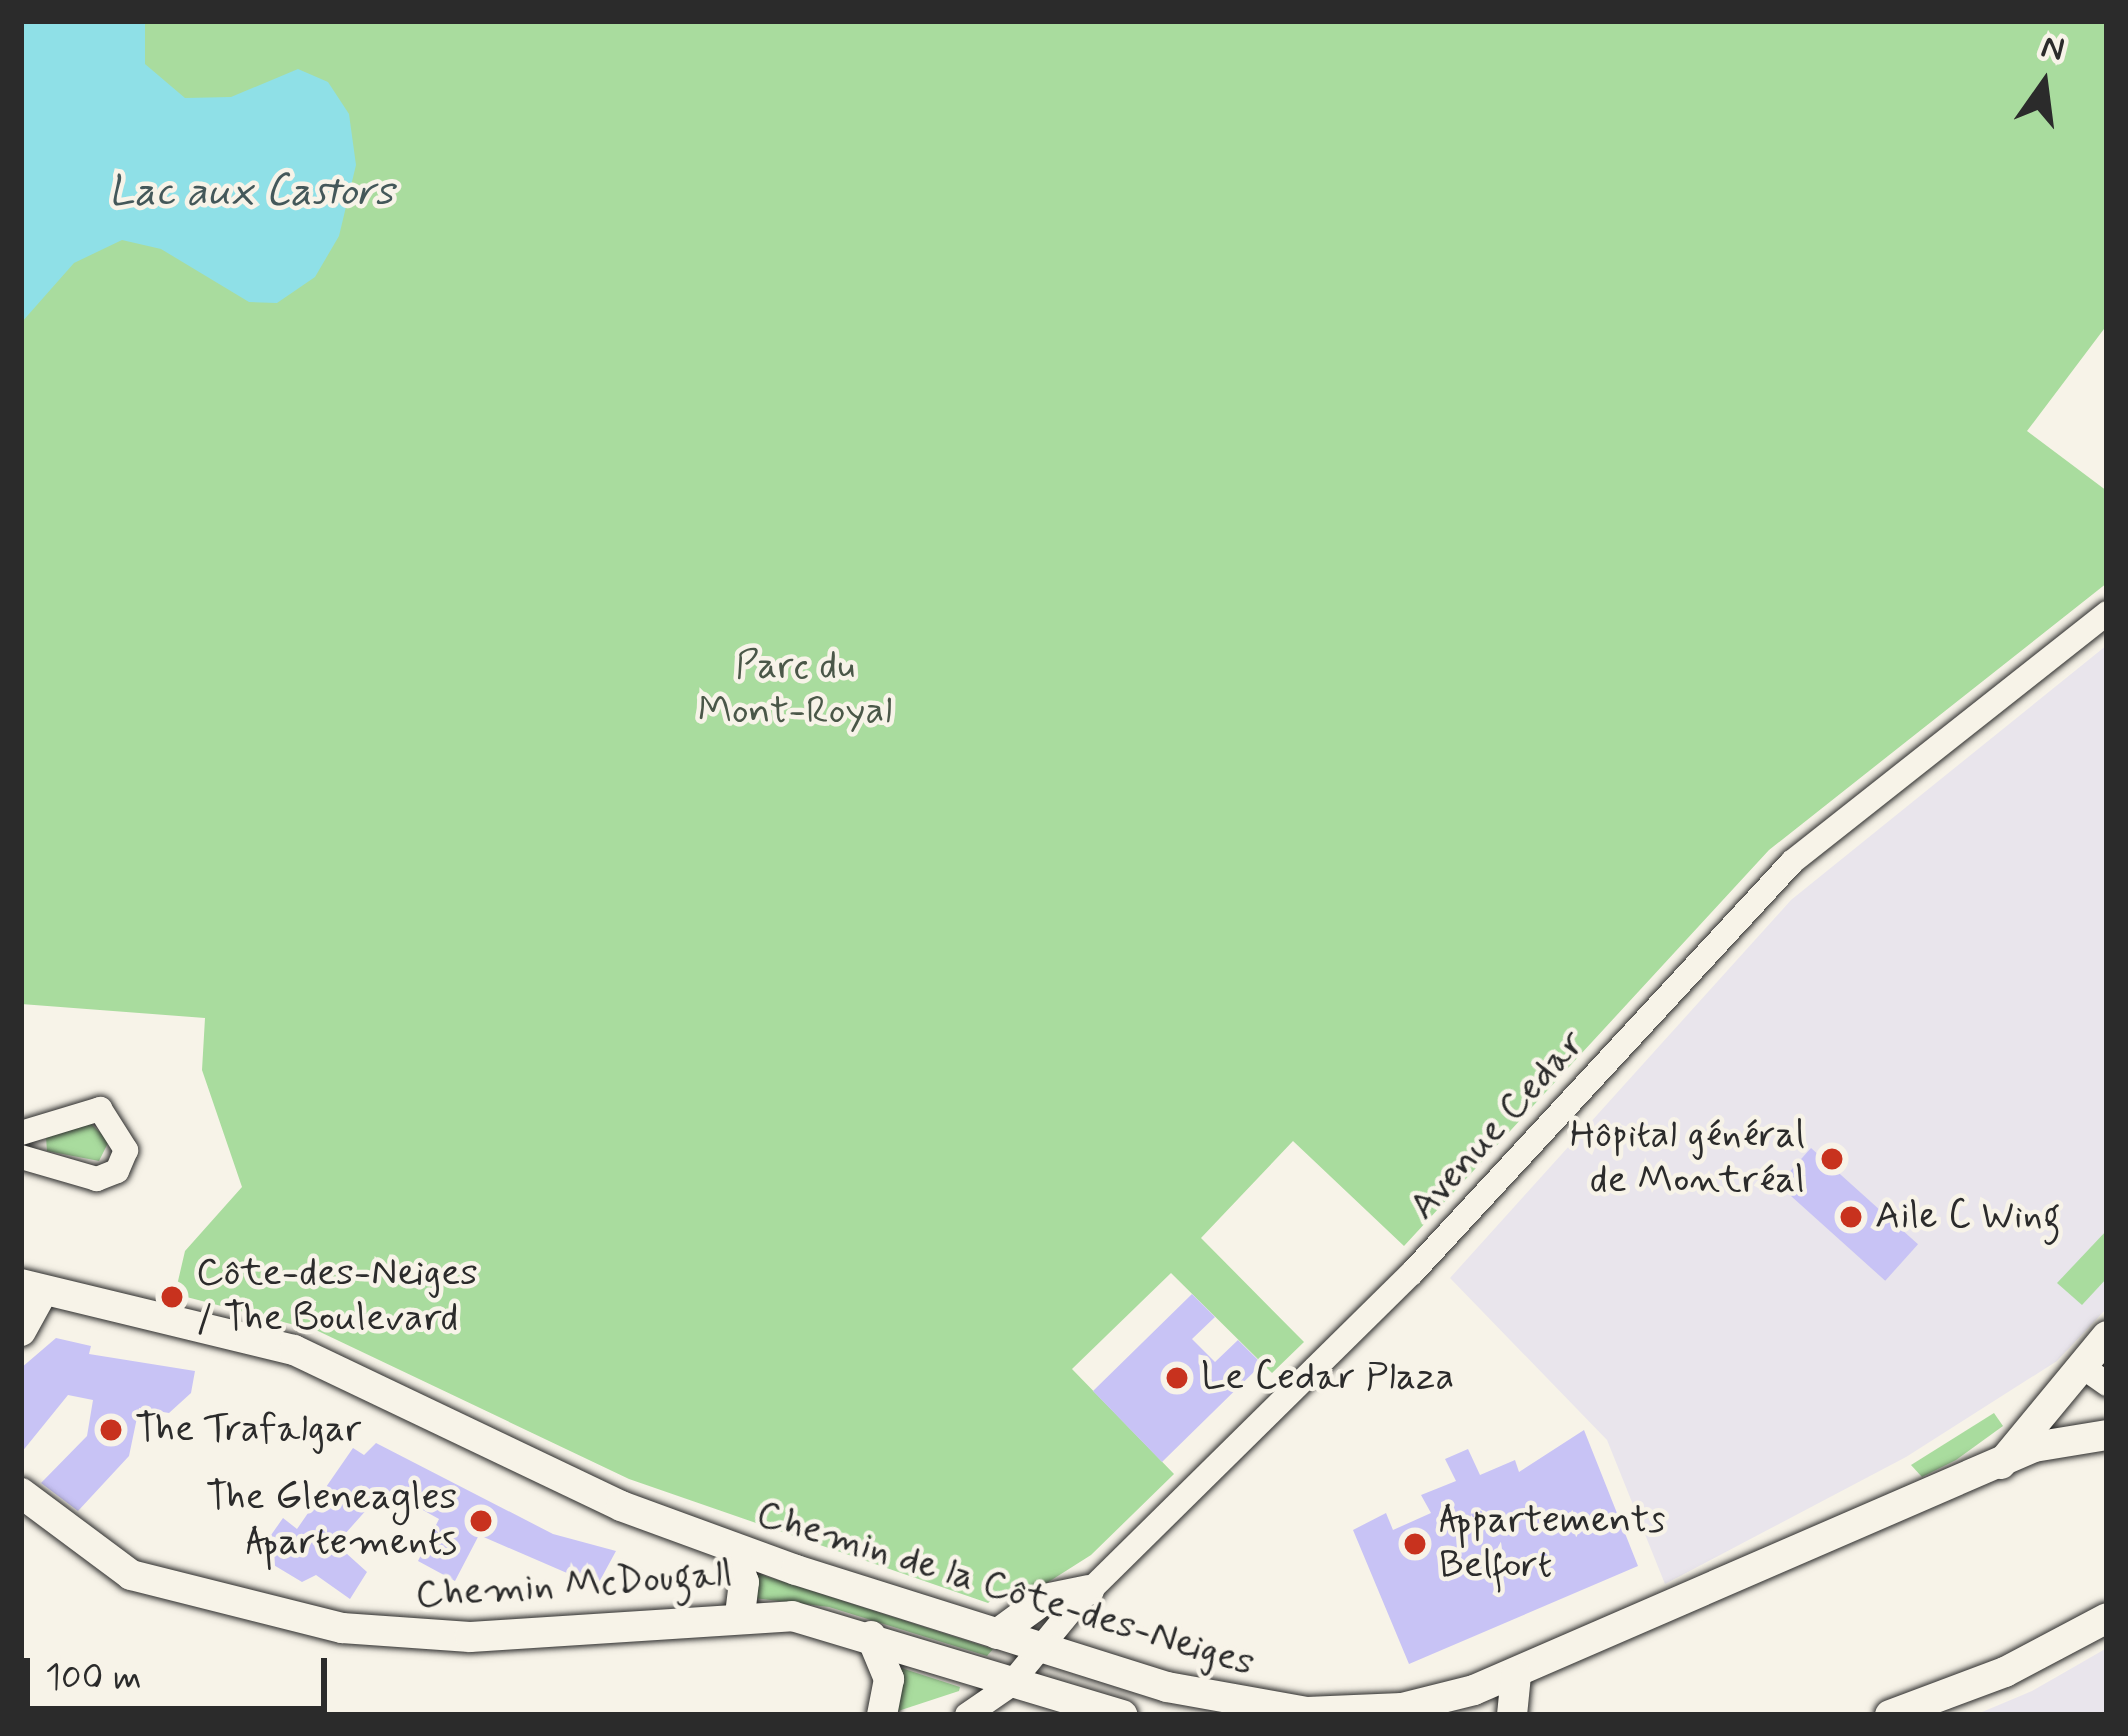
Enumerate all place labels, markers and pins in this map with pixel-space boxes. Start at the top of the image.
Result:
place label: Hôpital général de Montréal [1570,1114,1805,1205]
marker: Hôpital général de Montréal [1816,1143,1848,1175]
place label: Aile C Wing [1875,1194,2072,1240]
marker: Aile C Wing [1838,1204,1864,1230]
place label: Côte-des-Neiges / The Boulevard [196,1252,478,1343]
marker: Côte-des-Neiges / The Boulevard [159,1284,185,1310]
place label: Le Cedar Plaza [1201,1355,1461,1401]
marker: Le Cedar Plaza [1164,1365,1190,1391]
place label: The Trafalgar [135,1407,362,1453]
marker: The Trafalgar [98,1417,124,1443]
place label: The Gleneagles Apartements [200,1476,457,1567]
place label: Appartements Belfort [1439,1499,1666,1590]
marker: The Gleneagles Apartements [468,1508,494,1534]
marker: Appartements Belfort [1402,1531,1428,1557]

